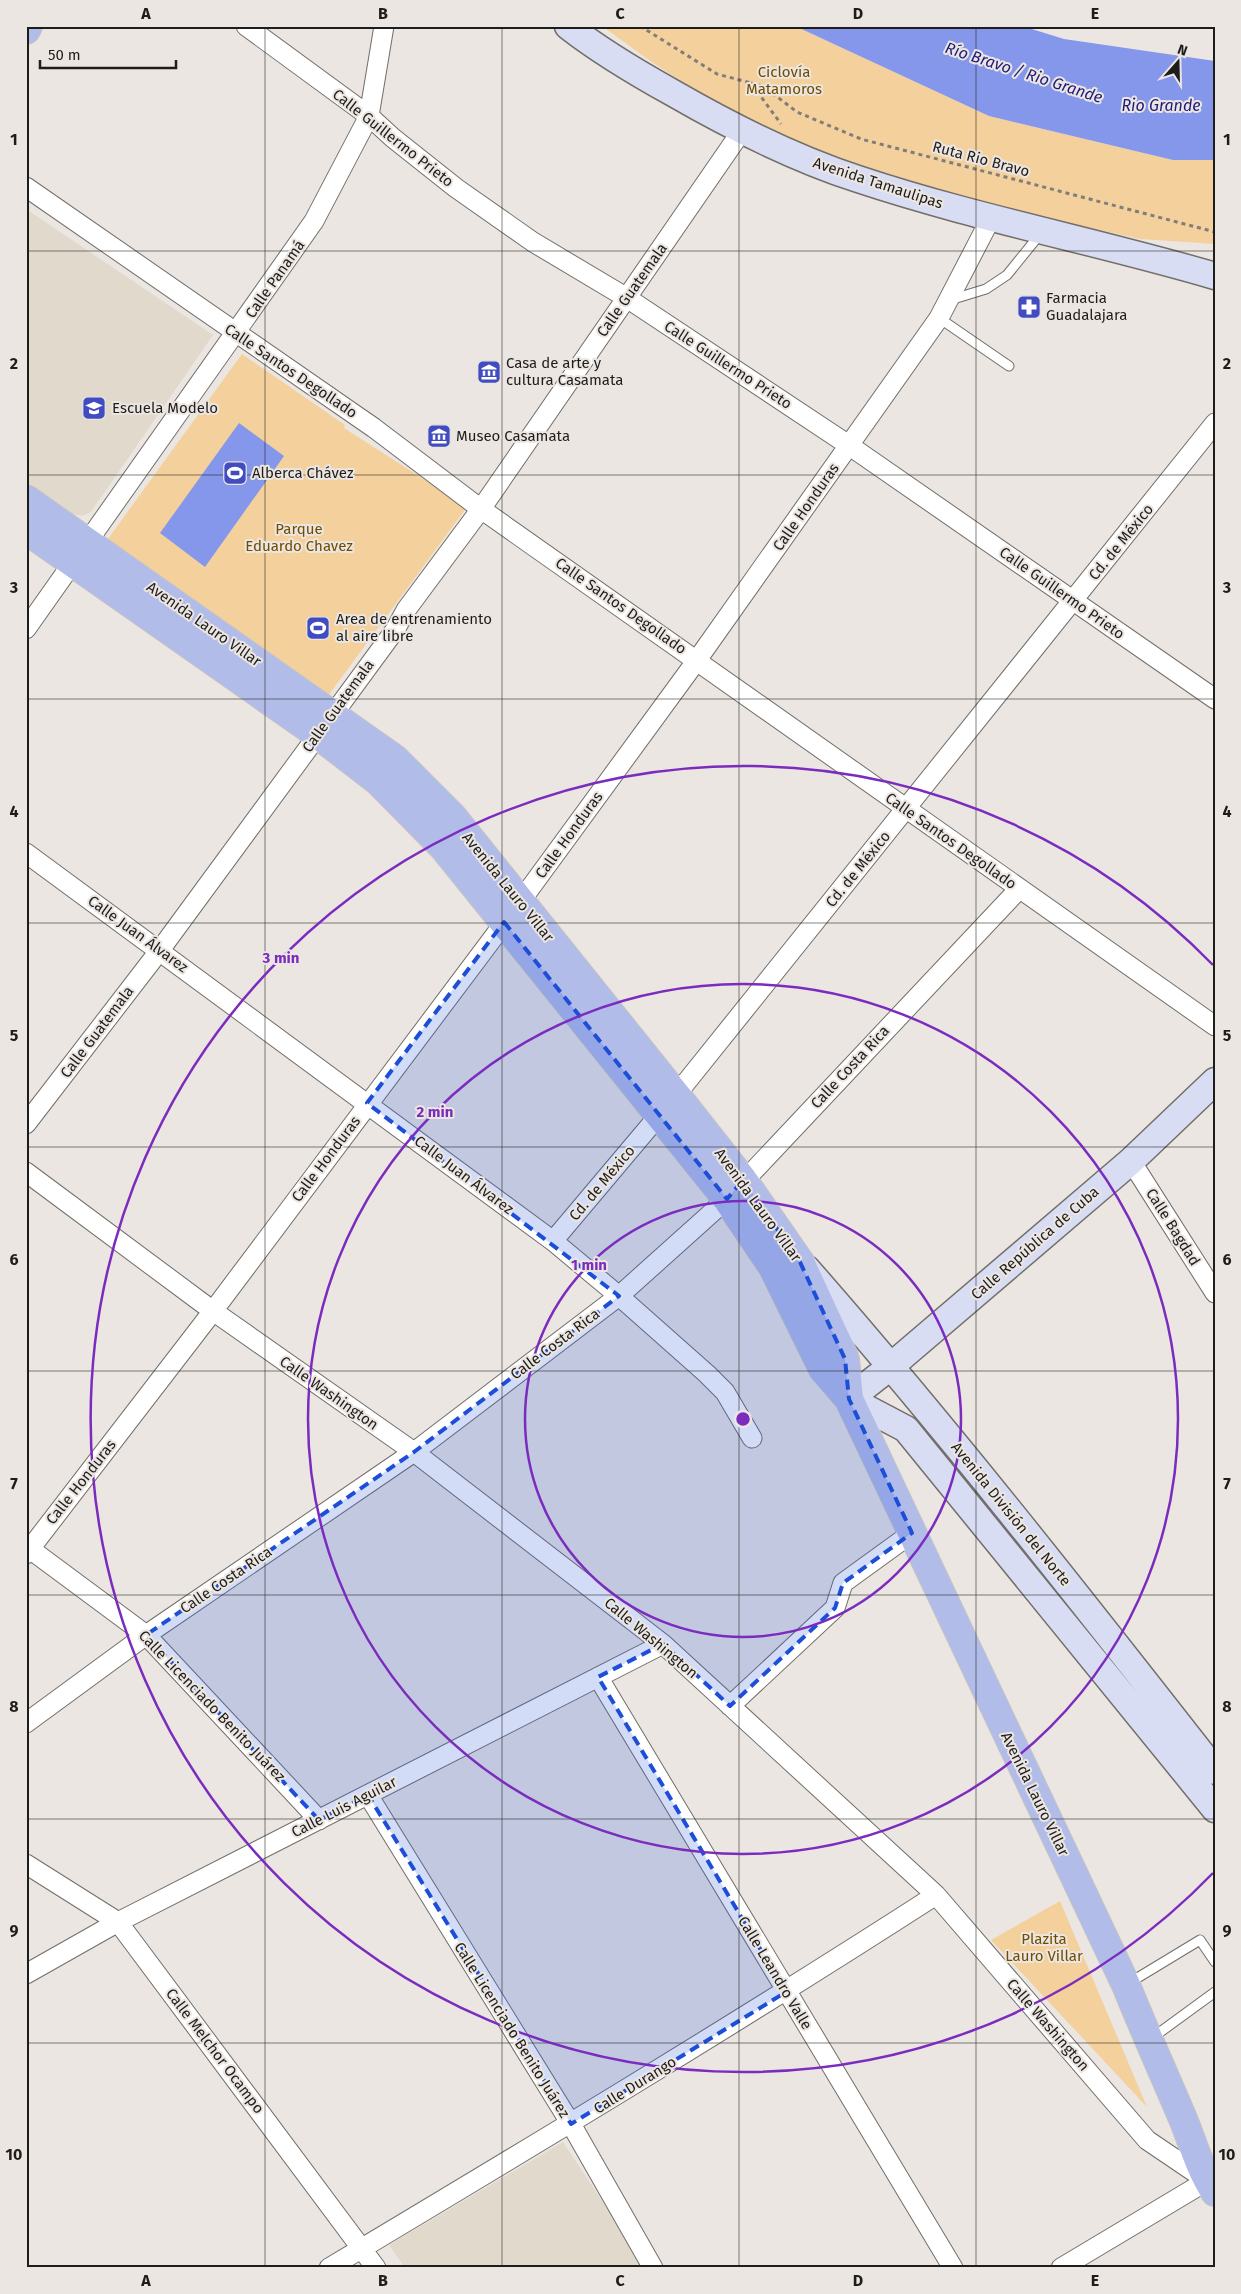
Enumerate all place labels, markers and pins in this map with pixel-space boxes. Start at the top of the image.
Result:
place label: Farmacia Guadalajara [1046,289,1127,324]
pharmacy icon: Farmacia Guadalajara [1016,294,1042,320]
place label: Casa de arte y cultura Casamata [506,354,623,389]
museum icon: Casa de arte y cultura Casamata [476,359,502,385]
school or university icon: Escuela Modelo [81,395,107,421]
place label: Escuela Modelo [112,399,218,417]
museum icon: Museo Casamata [426,423,452,449]
place label: Museo Casamata [456,427,570,445]
sports icon: Alberca Chávez [222,460,248,486]
place label: Alberca Chávez [252,464,354,482]
place label: Area de entrenamiento al aire libre [336,610,492,645]
sports icon: Area de entrenamiento al aire libre [305,615,331,641]
centre of rings [734,1410,752,1428]

